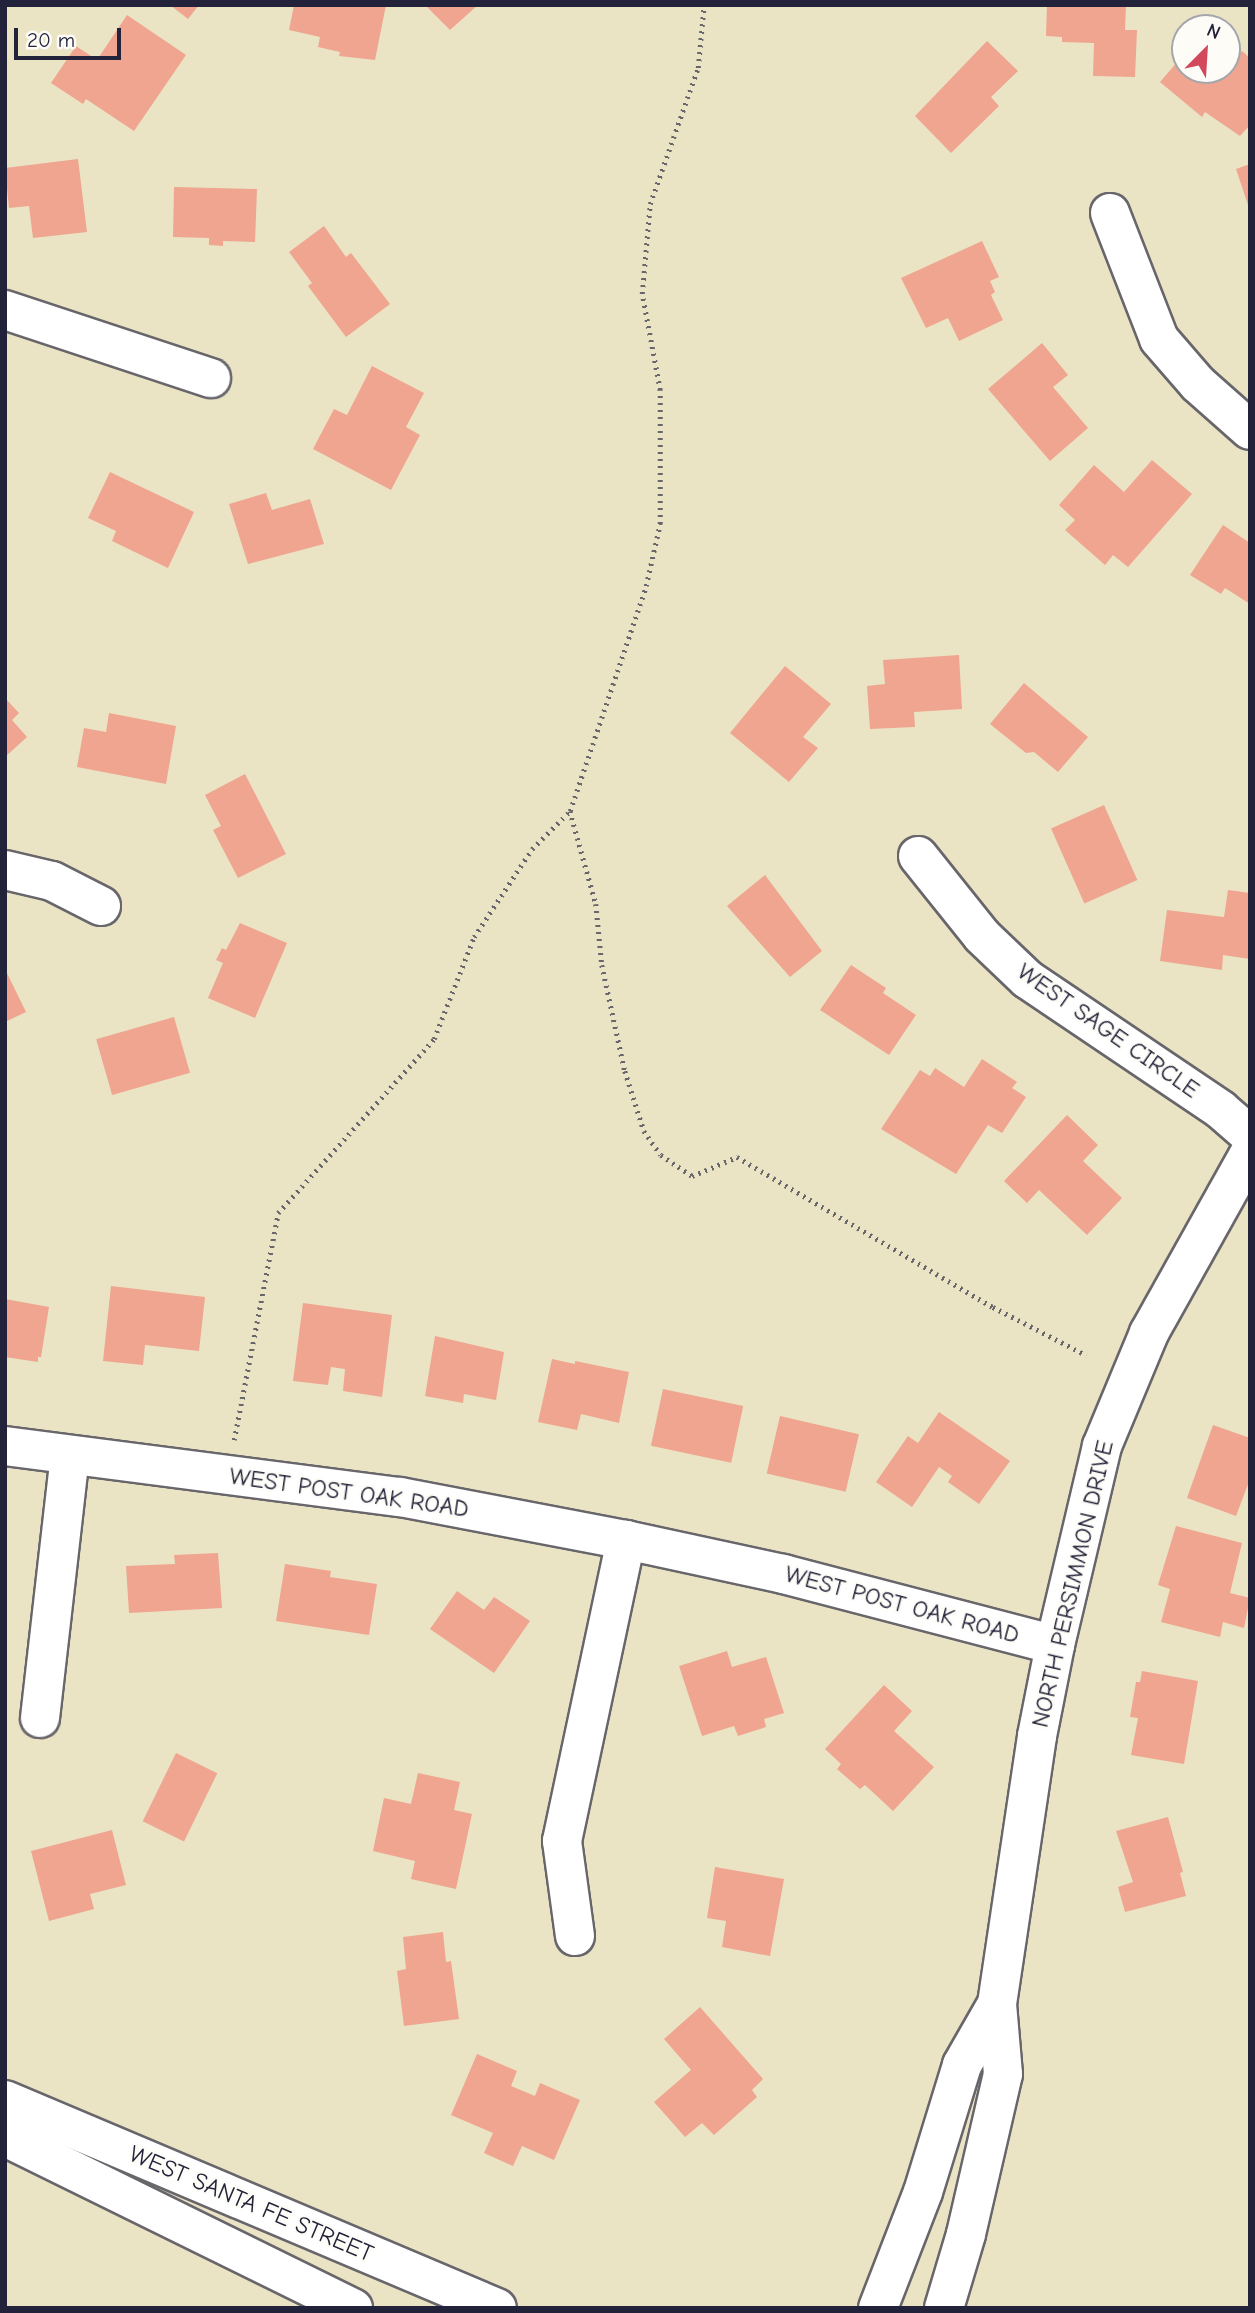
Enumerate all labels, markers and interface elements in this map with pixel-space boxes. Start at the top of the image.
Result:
scale bar [18,14,124,58]
north arrow [1171,14,1241,84]
text: N [1204,19,1224,44]
text: 20 m [27,28,75,52]
street label: WEST SAGE CIRCLE [1011,957,1205,1105]
street label: NORTH PERSIMMON DRIVE [1026,1438,1120,1730]
street label: WEST POST OAK ROAD [228,1462,470,1524]
street label: WEST POST OAK ROAD [782,1560,1022,1650]
street label: WEST SANTA FE STREET [125,2139,377,2269]

